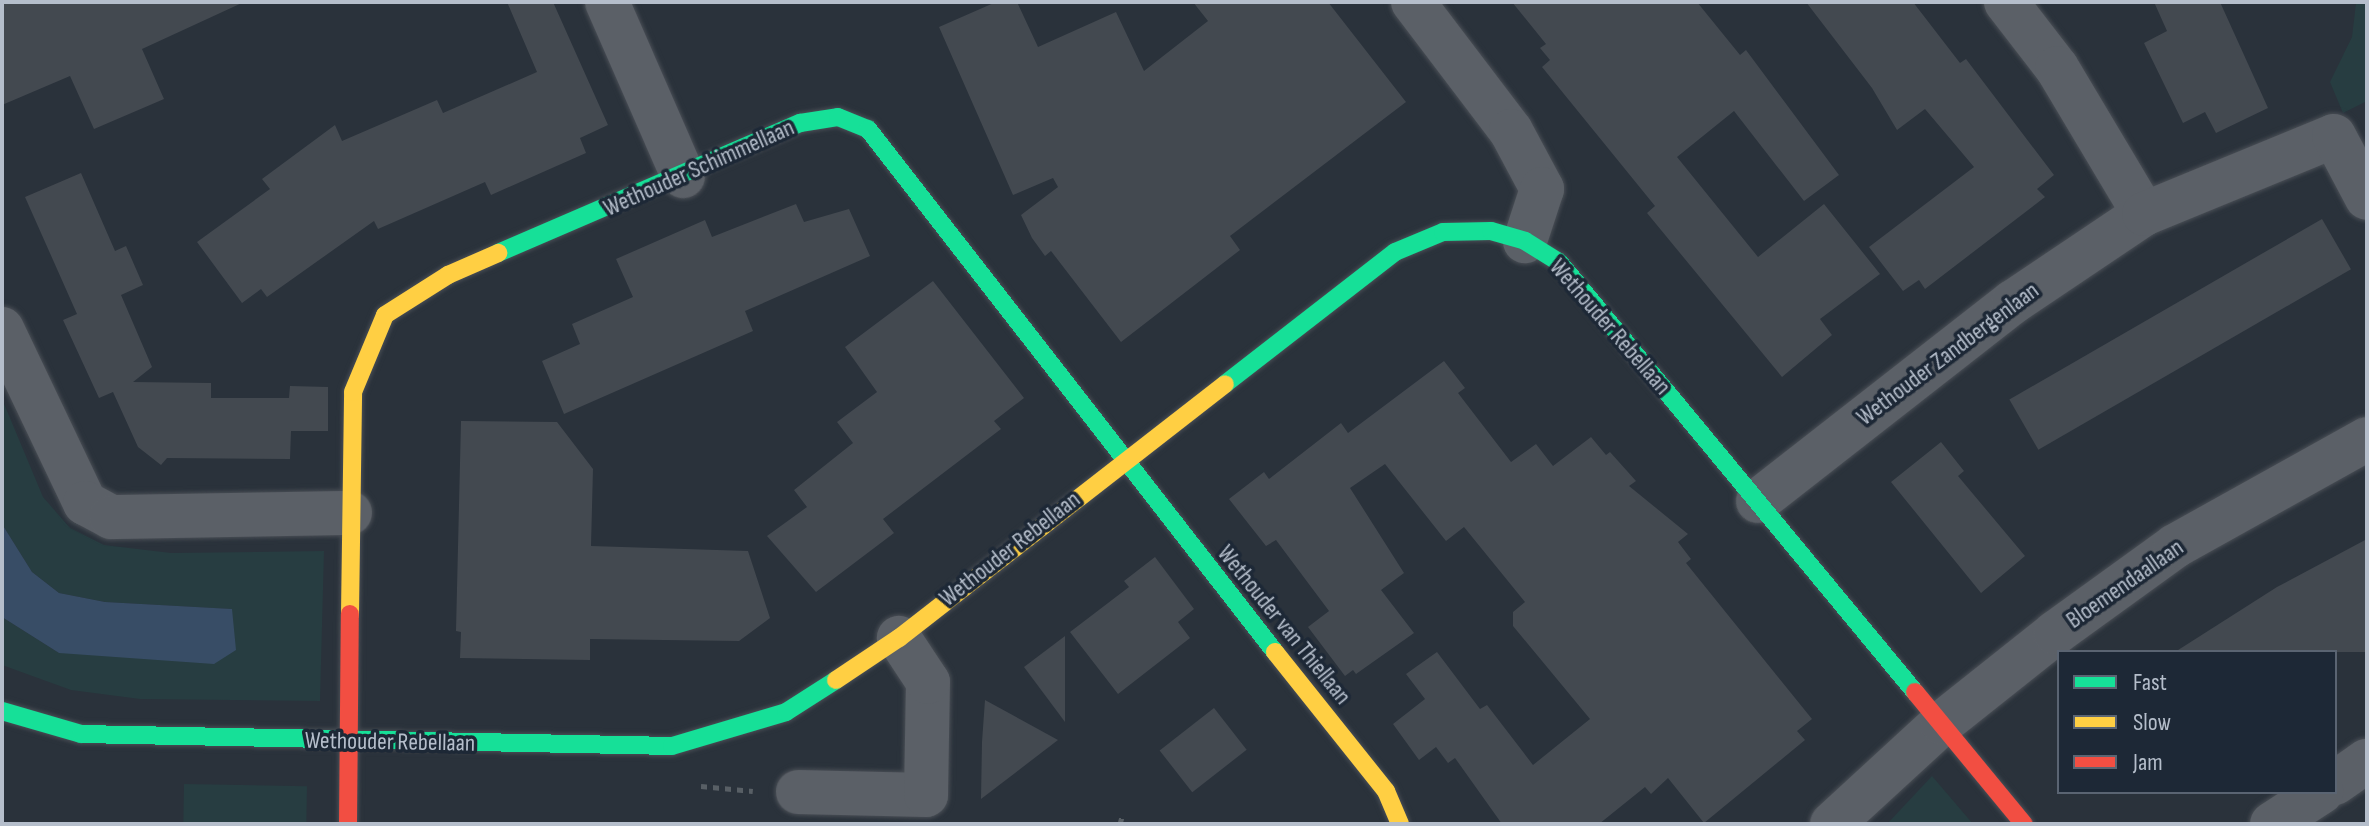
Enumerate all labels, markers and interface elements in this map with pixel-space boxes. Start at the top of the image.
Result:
street label: Wethouder Schimmellaan [599,113,799,223]
street label: Wethouder Rebellaan [1543,253,1677,401]
street label: Wethouder Zandbergenlaan [1851,276,2045,432]
street label: Wethouder Rebellaan [934,485,1086,613]
street label: Bloemendaallaan [2061,533,2189,635]
street label: Wethouder van Thiellaan [1211,540,1357,710]
legend [2057,650,2337,794]
text: Fast [2133,668,2167,697]
text: Slow [2133,708,2171,737]
street label: Wethouder Rebellaan [305,726,475,758]
text: Jam [2133,748,2163,777]

